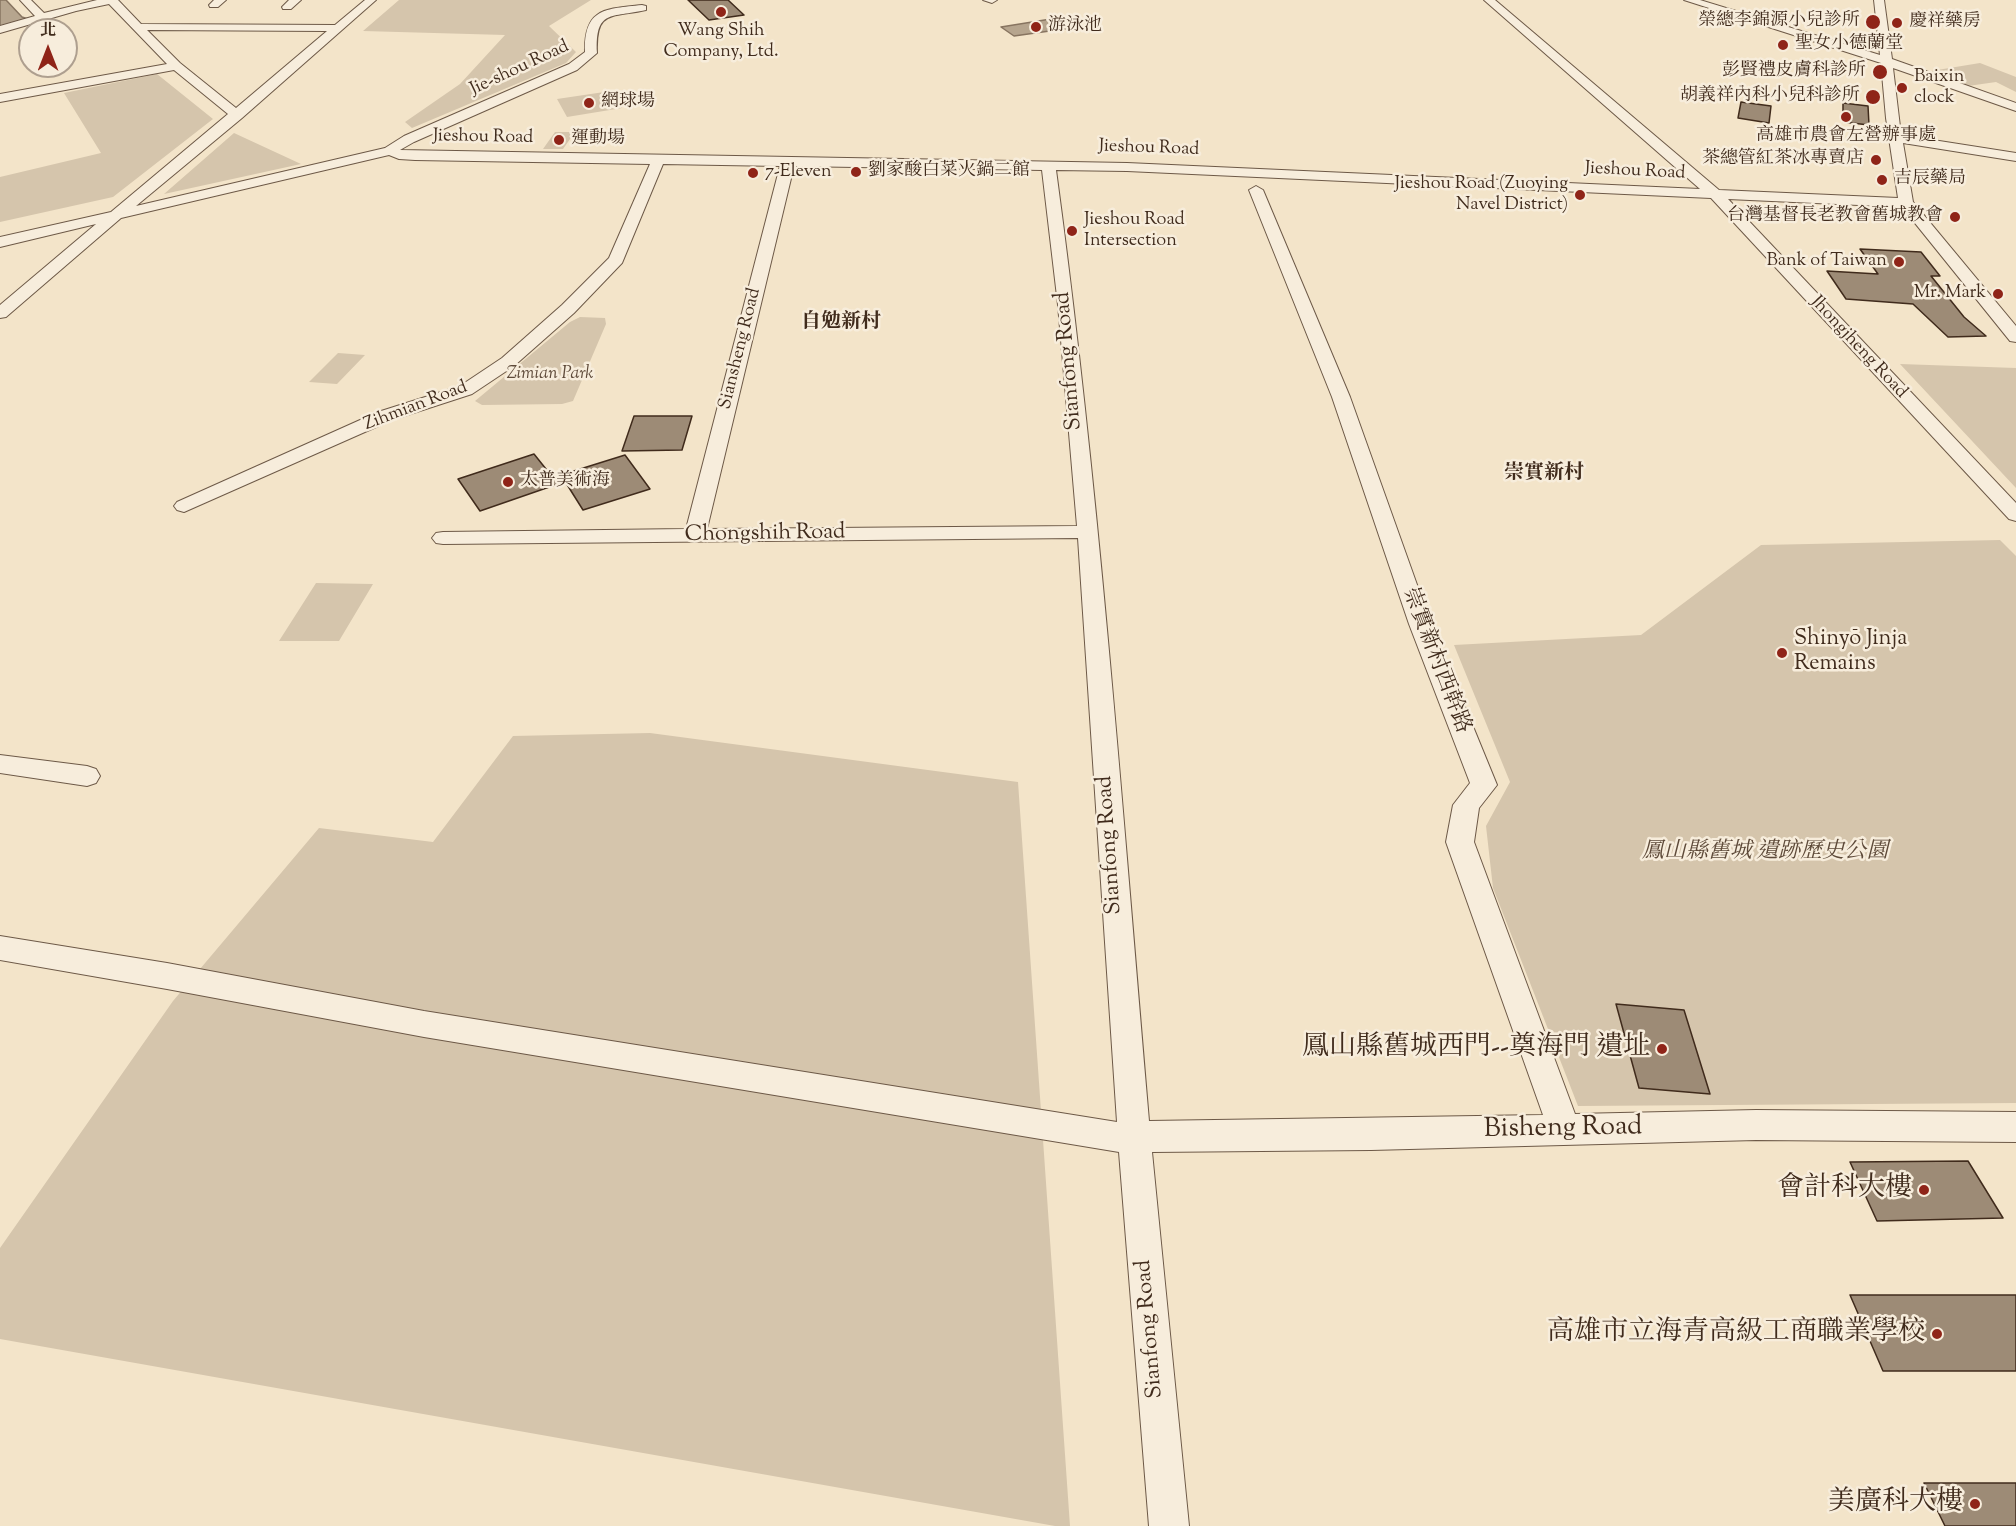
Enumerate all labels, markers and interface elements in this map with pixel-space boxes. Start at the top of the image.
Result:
marker: Wang Shih Company, Ltd. [714,5,728,19]
place label: 榮總李錦源小兒診所 [1698,11,1860,33]
place label: 慶祥藥房 [1909,12,1981,34]
marker: 榮總李錦源小兒診所 [1864,13,1882,31]
place label: 游泳池 [1048,16,1102,38]
marker: 慶祥藥房 [1890,16,1904,30]
north arrow [18,18,78,78]
text: 北 [40,20,56,43]
marker: 游泳池 [1029,20,1043,34]
place label: Wang Shih Company, Ltd. [663,21,779,63]
place label: 聖女小德蘭堂 [1795,34,1903,56]
street label: Jie-shou Road [467,37,573,101]
marker: 聖女小德蘭堂 [1776,38,1790,52]
place label: 彭賢禮皮膚科診所 [1722,61,1866,83]
marker: 彭賢禮皮膚科診所 [1871,63,1889,81]
place label: Baixin clock [1914,67,1964,110]
marker: Baixin clock [1895,81,1909,95]
place label: 胡義祥內科小兒科診所 [1680,86,1860,108]
marker: 胡義祥內科小兒科診所 [1864,88,1882,106]
place label: 網球場 [601,92,655,114]
marker: 網球場 [582,96,596,110]
marker: 高雄市農會左營辦事處 [1839,110,1853,124]
street label: Jieshou Road [433,126,533,150]
place label: 高雄市農會左營辦事處 [1756,126,1936,148]
place label: 運動場 [571,129,625,151]
marker: 運動場 [552,133,566,147]
street label: Jieshou Road [1098,136,1200,162]
place label: 茶總管紅茶冰專賣店 [1702,149,1864,171]
marker: 茶總管紅茶冰專賣店 [1869,153,1883,167]
street label: Jieshou Road [1584,159,1686,185]
place label: 劉家酸白菜火鍋二館 [868,161,1030,183]
place label: 7-Eleven [765,162,832,184]
marker: 劉家酸白菜火鍋二館 [849,165,863,179]
marker: 7-Eleven [746,166,760,180]
place label: 吉辰藥局 [1894,169,1966,191]
marker: 吉辰藥局 [1875,173,1889,187]
place label: Jieshou Road (Zuoying Navel District) [1395,174,1568,216]
marker: Jieshou Road (Zuoying Navel District) [1573,188,1587,202]
place label: 台灣基督長老教會舊城教會 [1727,206,1943,228]
place label: Jieshou Road Intersection [1084,210,1185,252]
marker: 台灣基督長老教會舊城教會 [1948,210,1962,224]
marker: Jieshou Road Intersection [1065,224,1079,238]
place label: Bank of Taiwan [1766,251,1887,273]
marker: Bank of Taiwan [1892,255,1906,269]
place label: Mr. Mark [1914,283,1986,305]
street label: Siansheng Road [716,286,766,412]
marker: Mr. Mark [1991,287,2005,301]
street label: Sianfong Road [1051,290,1089,432]
street label: Jhongjheng Road [1805,292,1911,404]
district label: 自勉新村 [801,312,881,336]
park label: Zimian Park [507,364,593,386]
street label: Zihmian Road [361,377,471,437]
district label: 崇實新村 [1504,463,1584,487]
place label: 太普美術海 [520,471,610,493]
marker: 太普美術海 [501,475,515,489]
street label: Chongshih Road [684,520,846,550]
street label: 崇實新村西幹路 [1395,584,1475,738]
place label: Shinyō Jinja Remains [1794,627,1907,678]
marker: Shinyō Jinja Remains [1775,646,1789,660]
street label: Sianfong Road [1093,775,1129,915]
park label: 鳳山縣舊城 遺跡歷史公園 [1642,840,1888,866]
place label: 鳳山縣舊城西門--奠海門 遺址 [1302,1033,1650,1065]
marker: 鳳山縣舊城西門--奠海門 遺址 [1655,1042,1669,1056]
street label: Bisheng Road [1483,1112,1643,1148]
place label: 會計科大樓 [1777,1174,1912,1206]
marker: 會計科大樓 [1917,1183,1931,1197]
street label: Sianfong Road [1132,1258,1170,1400]
place label: 高雄市立海青高級工商職業學校 [1547,1318,1925,1350]
marker: 高雄市立海青高級工商職業學校 [1930,1327,1944,1341]
place label: 美廣科大樓 [1828,1488,1963,1520]
marker: 美廣科大樓 [1968,1497,1982,1511]

